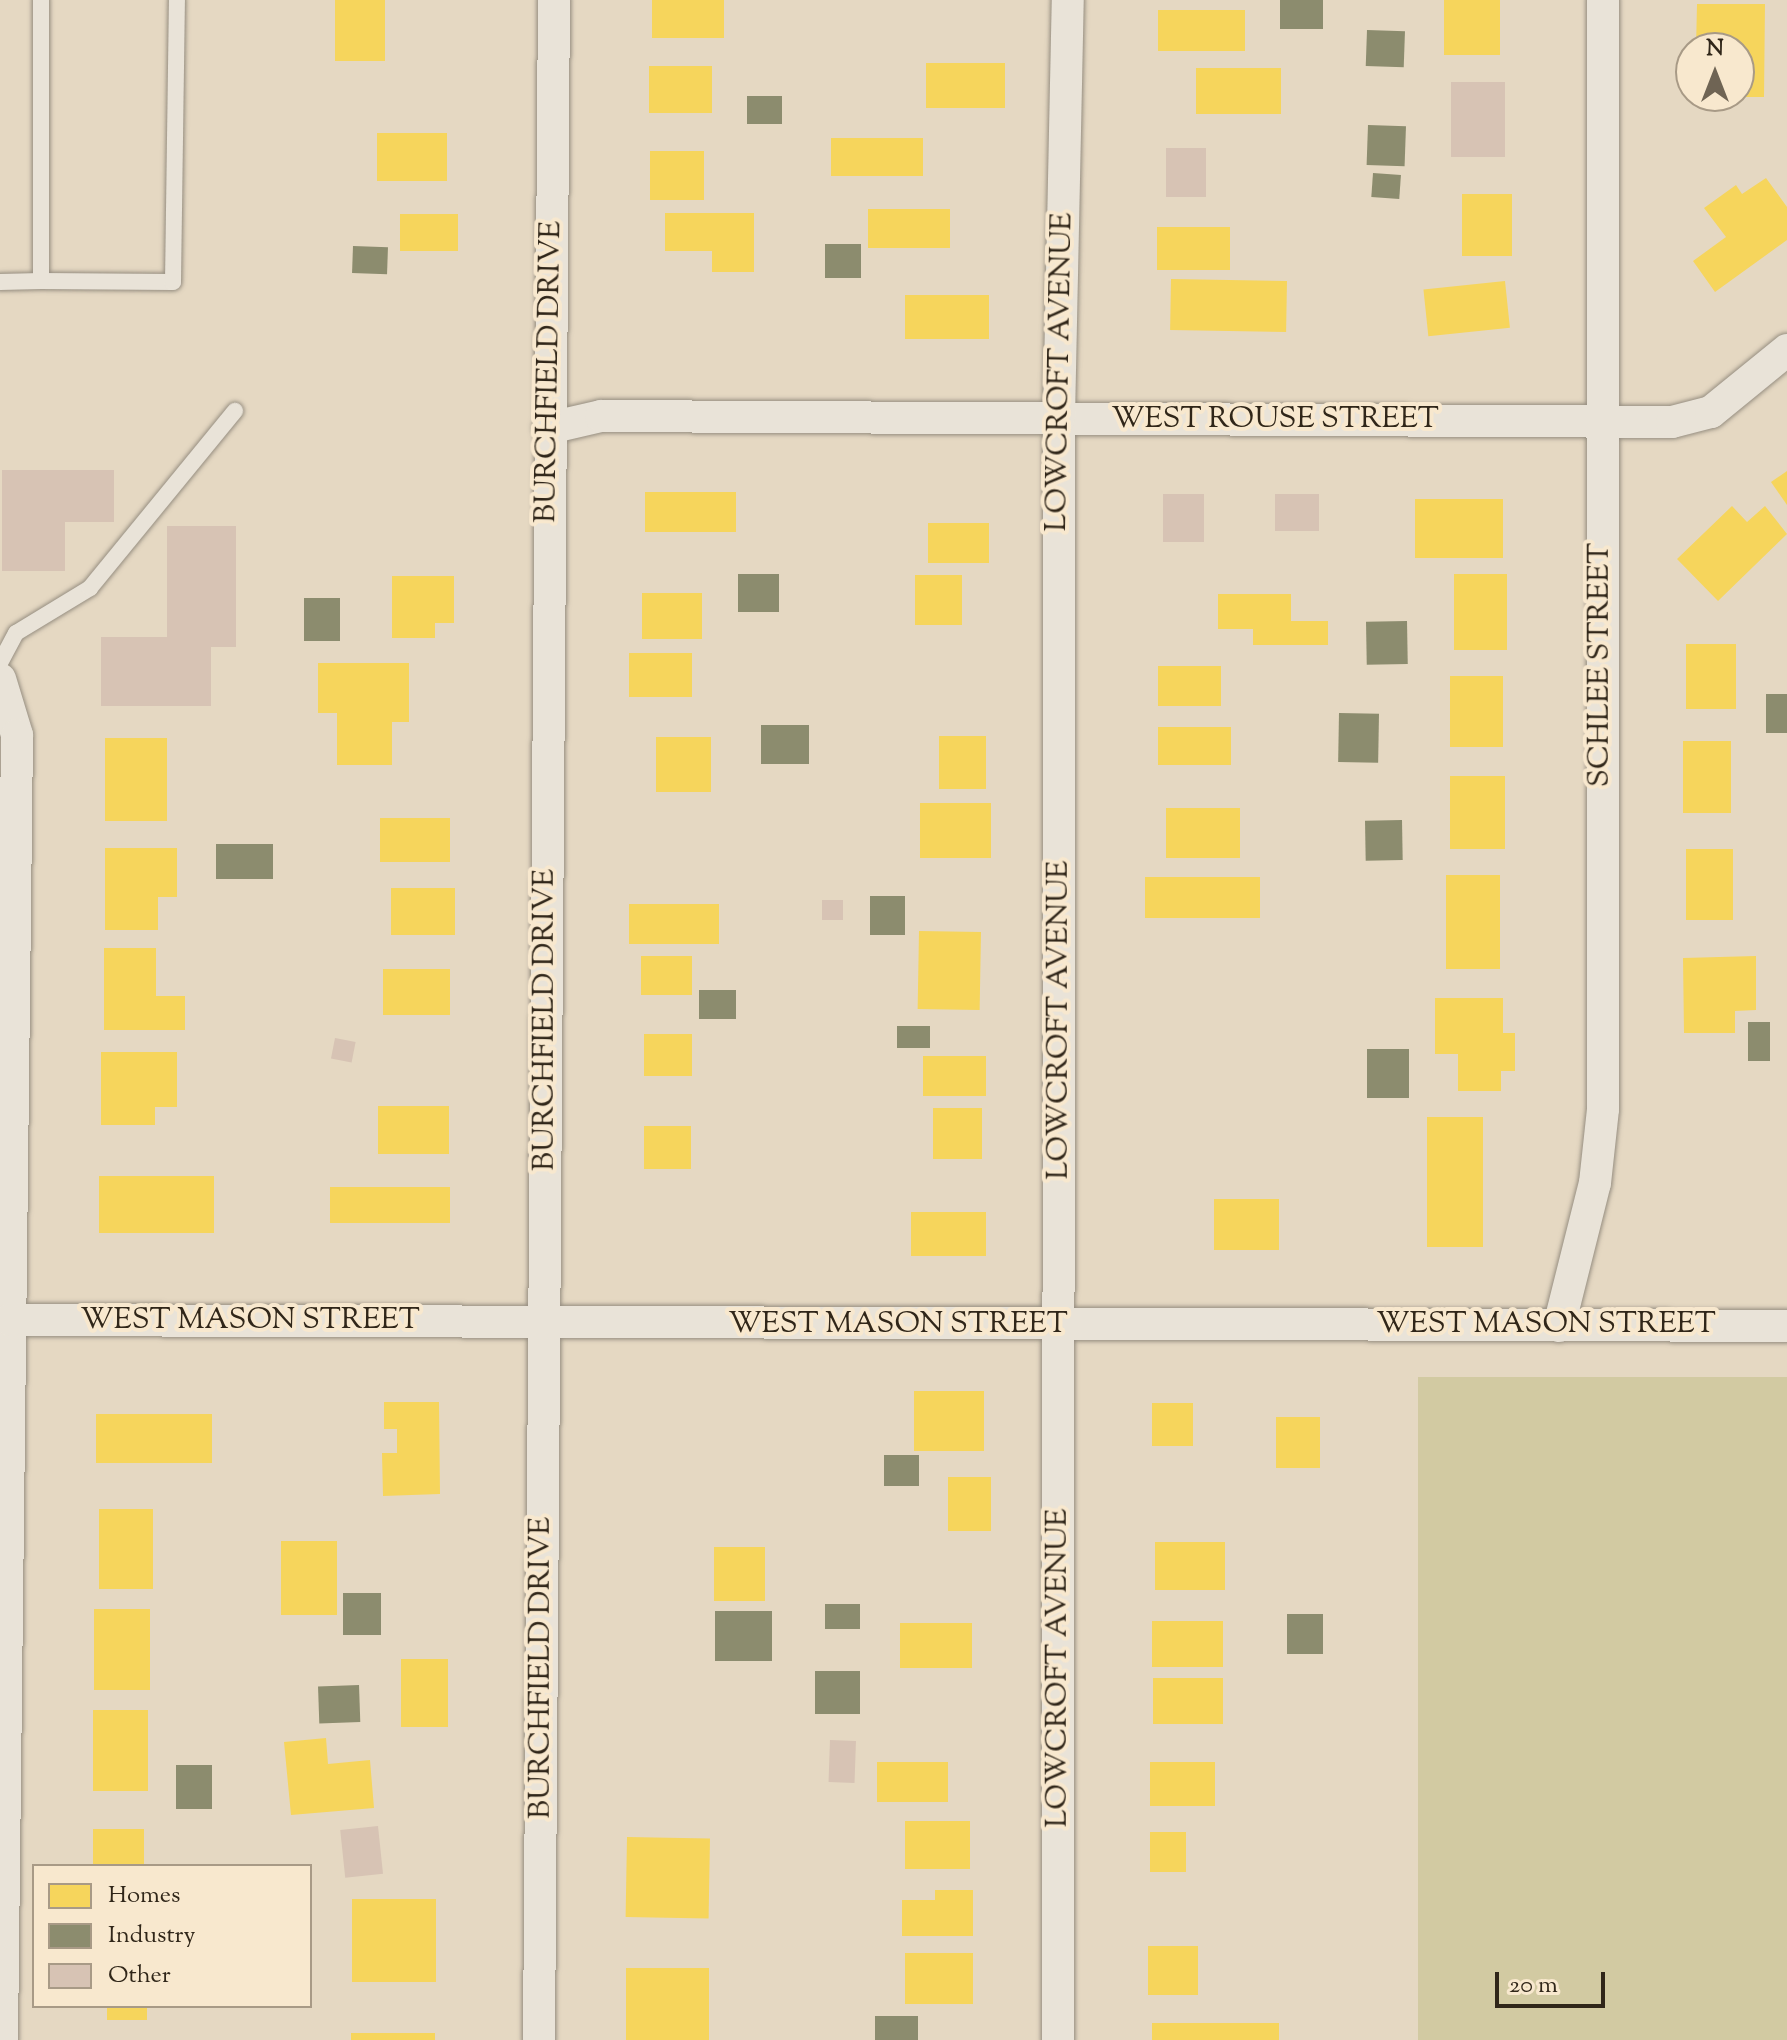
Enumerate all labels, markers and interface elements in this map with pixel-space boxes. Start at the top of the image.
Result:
north arrow [1675,32,1755,112]
text: N [1706,34,1724,66]
street label: LOWCROFT AVENUE [1040,212,1082,532]
street label: BURCHFIELD DRIVE [529,221,571,523]
street label: WEST ROUSE STREET [1111,402,1439,438]
street label: SCHLEE STREET [1583,543,1619,787]
street label: LOWCROFT AVENUE [1042,860,1078,1180]
street label: BURCHFIELD DRIVE [528,869,564,1171]
street label: WEST MASON STREET [80,1303,420,1339]
street label: WEST MASON STREET [728,1307,1068,1343]
street label: WEST MASON STREET [1376,1307,1716,1343]
street label: LOWCROFT AVENUE [1041,1508,1077,1828]
street label: BURCHFIELD DRIVE [524,1517,560,1819]
legend [32,1864,312,2008]
text: Homes [108,1879,180,1913]
text: Industry [108,1919,196,1953]
scale bar [1499,1956,1609,2006]
text: Other [108,1959,171,1993]
text: 20 m [1509,1969,1558,2003]

